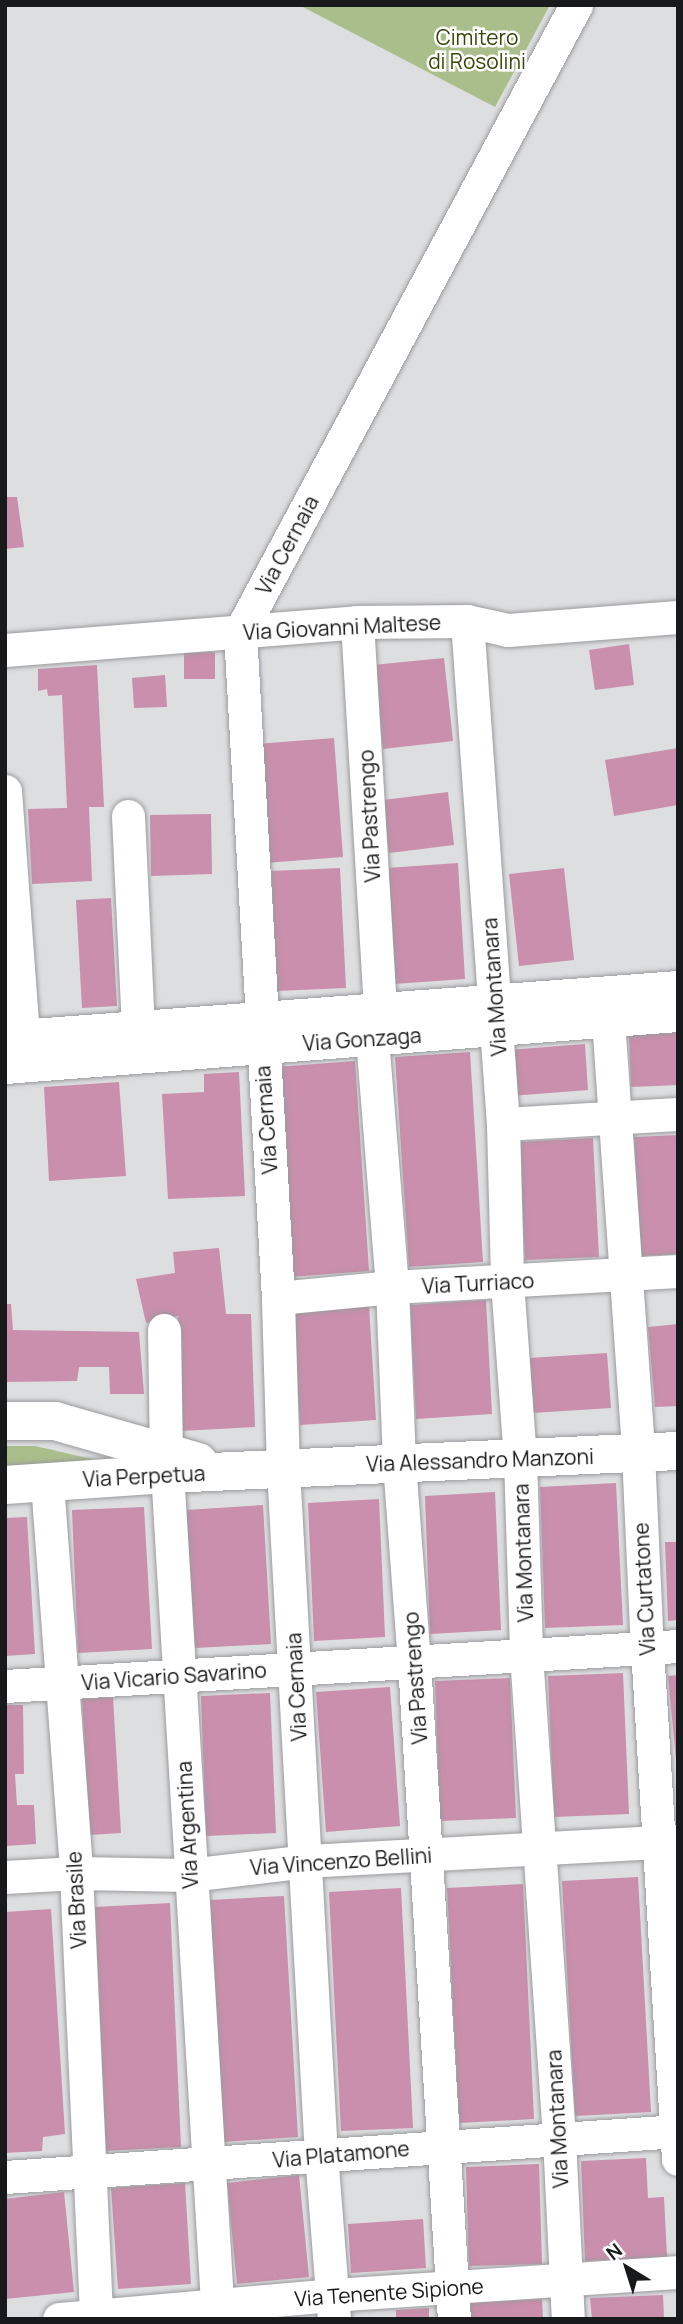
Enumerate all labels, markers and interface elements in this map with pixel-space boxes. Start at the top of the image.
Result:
park label: Cimitero di Rosolini [428,24,526,74]
street label: Via Cernaia [250,491,324,599]
street label: Via Giovanni Maltese [242,609,442,645]
street label: Via Pastrengo [353,749,385,883]
street label: Via Montanara [477,917,511,1057]
street label: Via Gonzaga [302,1022,422,1056]
street label: Via Cernaia [250,1065,282,1175]
street label: Via Turriaco [421,1267,535,1299]
street label: Via Alessandro Manzoni [366,1443,594,1477]
street label: Via Perpetua [82,1460,206,1492]
street label: Via Montanara [508,1483,538,1623]
street label: Via Curtatone [628,1522,660,1656]
street label: Via Pastrengo [398,1611,432,1745]
street label: Via Cernaia [281,1632,311,1742]
street label: Via Vicario Savarino [81,1657,267,1695]
street label: Via Argentina [171,1761,203,1889]
street label: Via Vincenzo Bellini [249,1842,433,1880]
street label: Via Brasile [61,1850,91,1950]
street label: Via Montanara [541,2049,573,2189]
street label: Via Platamone [272,2135,410,2173]
north arrow [592,2233,662,2303]
text: N [601,2237,627,2266]
street label: Via Tenente Sipione [294,2273,484,2311]

